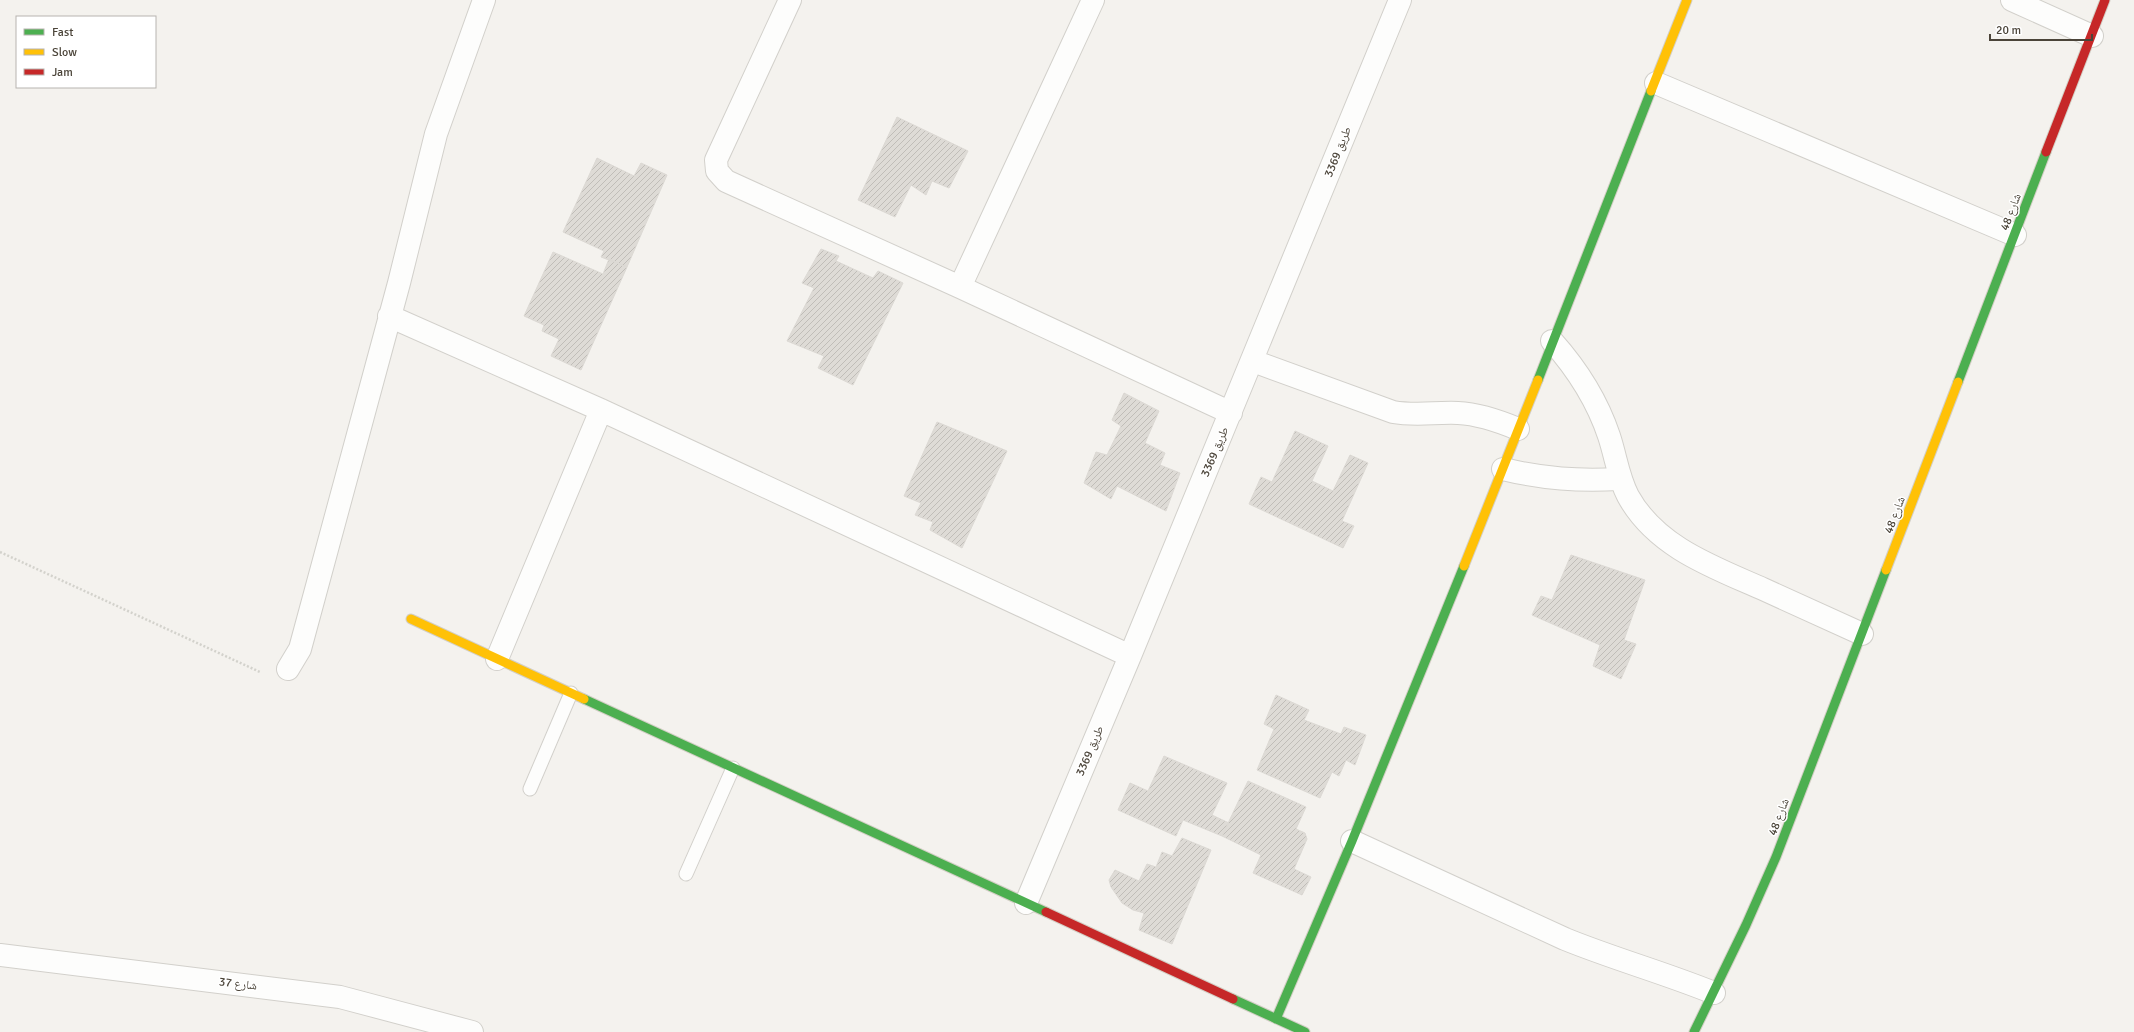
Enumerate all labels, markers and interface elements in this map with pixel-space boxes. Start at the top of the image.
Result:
legend [16,16,156,88]
scale bar [1990,16,2092,42]
text: 20 m [1996,23,2021,38]
text: Fast [52,25,73,40]
text: Slow [52,45,77,60]
text: Jam [52,65,73,80]
street label: طريق 3369 [1321,124,1355,179]
street label: شارع 48 [1997,191,2025,233]
street label: طريق 3369 [1198,425,1232,479]
street label: شارع 48 [1881,494,1909,536]
street label: طريق 3369 [1073,724,1107,778]
street label: شارع 48 [1765,796,1793,838]
street label: شارع 37 [218,974,258,994]

